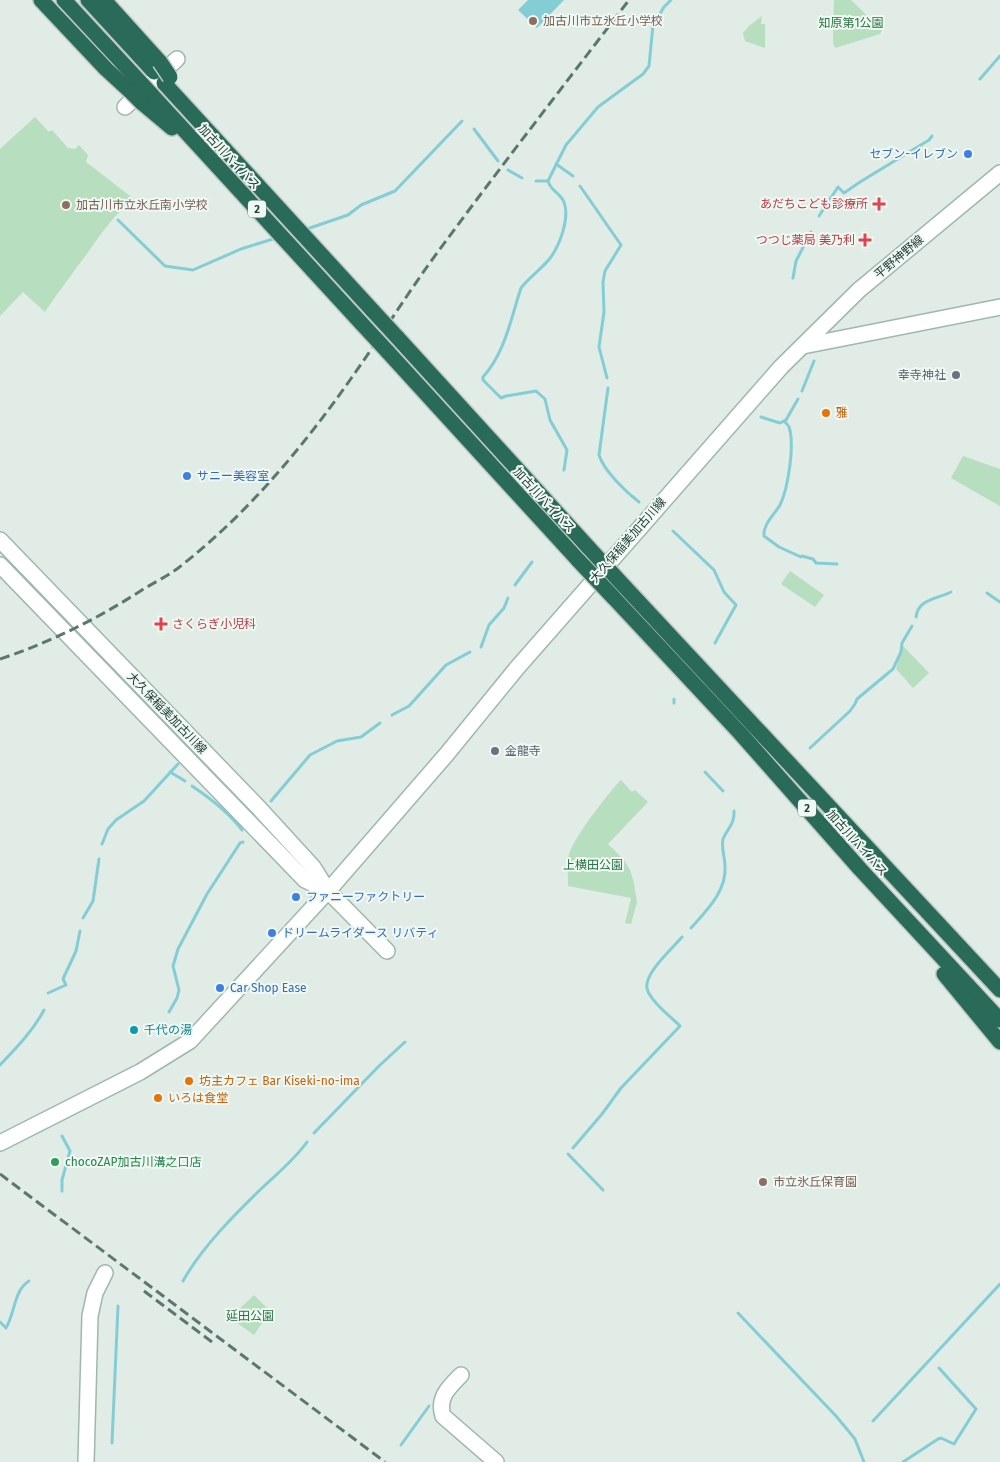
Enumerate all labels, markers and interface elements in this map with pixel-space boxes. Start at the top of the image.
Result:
place label: 加古川市立氷丘小学校 [543,14,663,28]
marker: 加古川市立氷丘小学校 [527,15,539,27]
park label: 知原第1公園 [818,16,884,30]
street label: 加古川バイパス [195,122,263,192]
place label: セブン-イレブン [869,147,958,161]
marker: セブン-イレブン [962,148,974,160]
place label: あだちこども診療所 [760,197,868,211]
marker: あだちこども診療所 [872,197,886,211]
place label: 加古川市立氷丘南小学校 [76,198,208,212]
marker: 加古川市立氷丘南小学校 [60,199,72,211]
road number: 2 [248,200,266,218]
street label: 平野神野線 [872,232,926,282]
place label: つつじ薬局 美乃利 [756,233,855,247]
marker: つつじ薬局 美乃利 [859,234,871,246]
place label: 幸寺神社 [898,368,946,382]
marker: 幸寺神社 [950,369,962,381]
place label: 雅 [836,406,848,420]
marker: 雅 [820,407,832,419]
street label: 加古川バイパス [510,465,578,535]
place label: サニー美容室 [197,469,269,483]
marker: サニー美容室 [181,470,193,482]
street label: 大久保稲美加古川線 [587,495,669,585]
marker: さくらぎ小児科 [154,617,168,631]
place label: さくらぎ小児科 [172,617,256,631]
street label: 大久保稲美加古川線 [124,669,210,757]
place label: 金龍寺 [505,744,541,758]
marker: 金龍寺 [489,745,501,757]
road number: 2 [798,800,816,816]
street label: 加古川バイパス [824,807,890,879]
park label: 上横田公園 [563,858,623,872]
place label: ファニーファクトリー [306,890,425,904]
marker: ファニーファクトリー [290,891,302,903]
place label: ドリームライダース リバティ [282,926,438,940]
marker: ドリームライダース リバティ [266,927,278,939]
place label: Car Shop Ease [230,981,307,995]
marker: Car Shop Ease [214,982,226,994]
place label: 千代の湯 [144,1023,192,1037]
marker: 千代の湯 [128,1024,140,1036]
place label: 坊主カフェ Bar Kiseki-no-ima [199,1074,360,1088]
marker: 坊主カフェ Bar Kiseki-no-ima [183,1075,195,1087]
place label: いろは食堂 [168,1091,228,1105]
marker: いろは食堂 [152,1092,164,1104]
place label: chocoZAP加古川溝之口店 [65,1155,201,1169]
marker: chocoZAP加古川溝之口店 [49,1156,61,1168]
place label: 市立氷丘保育園 [773,1175,857,1189]
marker: 市立氷丘保育園 [757,1176,769,1188]
park label: 延田公園 [226,1309,274,1323]

